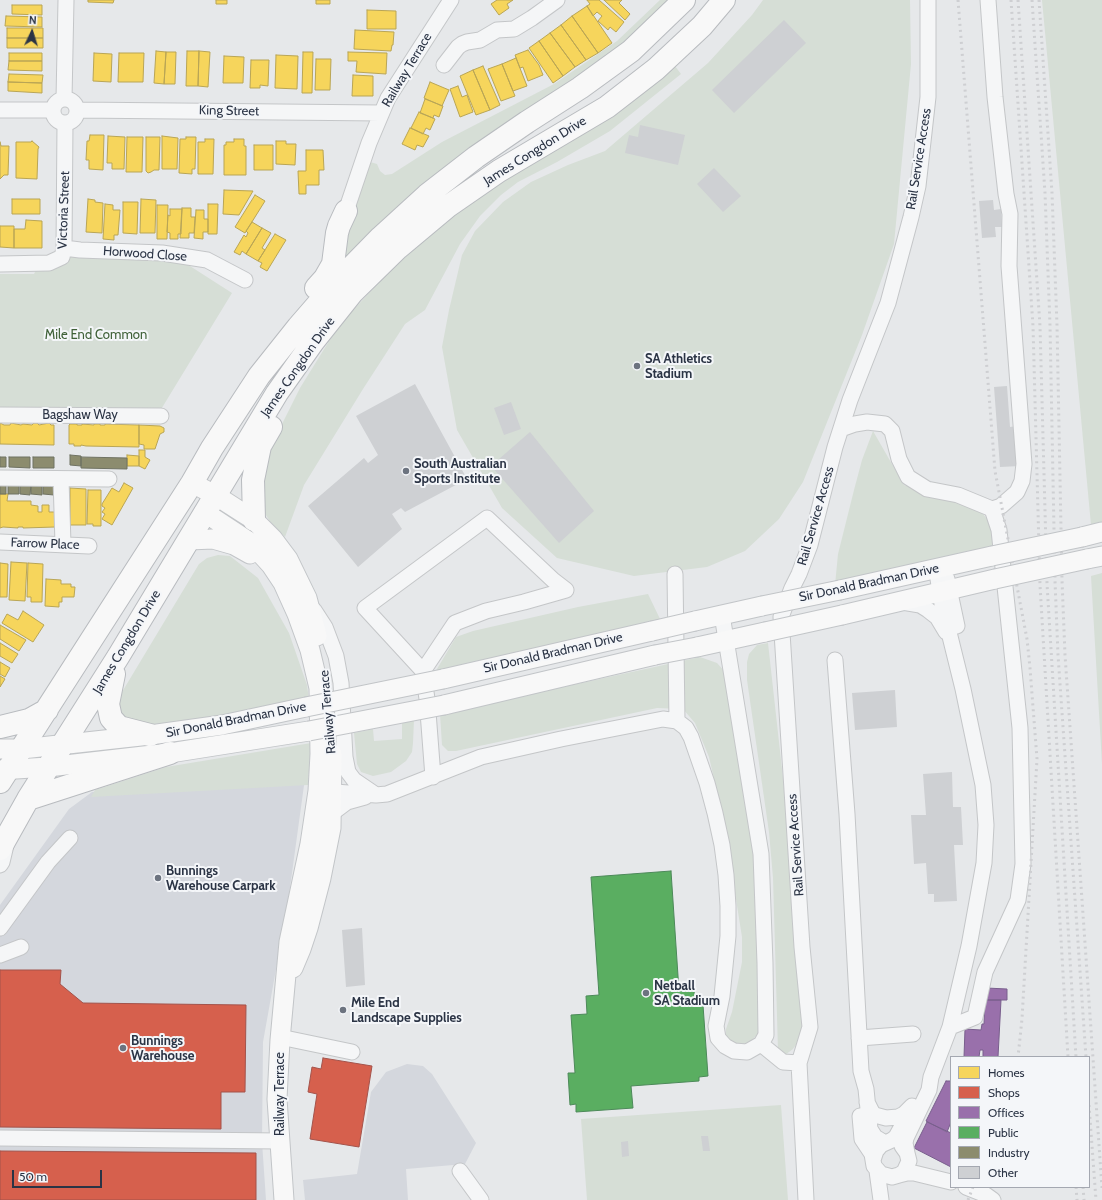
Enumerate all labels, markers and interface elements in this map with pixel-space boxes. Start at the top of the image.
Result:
north arrow [12,12,52,52]
text: N [28,13,37,27]
street label: Railway Terrace [379,30,435,110]
street label: King Street [199,103,259,119]
street label: Rail Service Access [903,107,935,211]
street label: James Congdon Drive [481,113,589,189]
street label: Victoria Street [55,171,73,249]
street label: Horwood Close [102,243,188,265]
street label: James Congdon Drive [258,314,338,420]
park label: Mile End Common [45,327,147,343]
place label: SA Athletics Stadium [645,351,712,382]
marker: SA Athletics Stadium [632,361,642,371]
street label: Bagshaw Way [42,407,118,423]
place label: South Australian Sports Institute [414,456,507,487]
street label: Rail Service Access [794,465,838,567]
marker: South Australian Sports Institute [401,466,411,476]
street label: Farrow Place [10,535,80,553]
street label: Sir Donald Bradman Drive [798,561,940,605]
street label: James Congdon Drive [90,587,164,697]
street label: Sir Donald Bradman Drive [482,629,624,677]
street label: Railway Terrace [317,669,339,755]
street label: Sir Donald Bradman Drive [165,699,307,741]
street label: Rail Service Access [785,793,807,897]
place label: Bunnings Warehouse Carpark [166,863,275,894]
marker: Bunnings Warehouse Carpark [153,873,163,883]
place label: Netball SA Stadium [654,978,720,1009]
marker: Netball SA Stadium [641,988,651,998]
place label: Mile End Landscape Supplies [351,995,462,1026]
marker: Mile End Landscape Supplies [338,1005,348,1015]
place label: Bunnings Warehouse [131,1033,194,1064]
marker: Bunnings Warehouse [118,1043,128,1053]
street label: Railway Terrace [272,1052,288,1136]
legend [950,1056,1090,1188]
text: Homes [988,1065,1025,1080]
text: Shops [988,1085,1020,1100]
text: Offices [988,1105,1024,1120]
text: Public [988,1125,1019,1140]
text: Industry [988,1145,1029,1160]
scale bar [14,1162,104,1188]
text: Other [988,1165,1018,1180]
text: 50 m [19,1169,47,1184]

